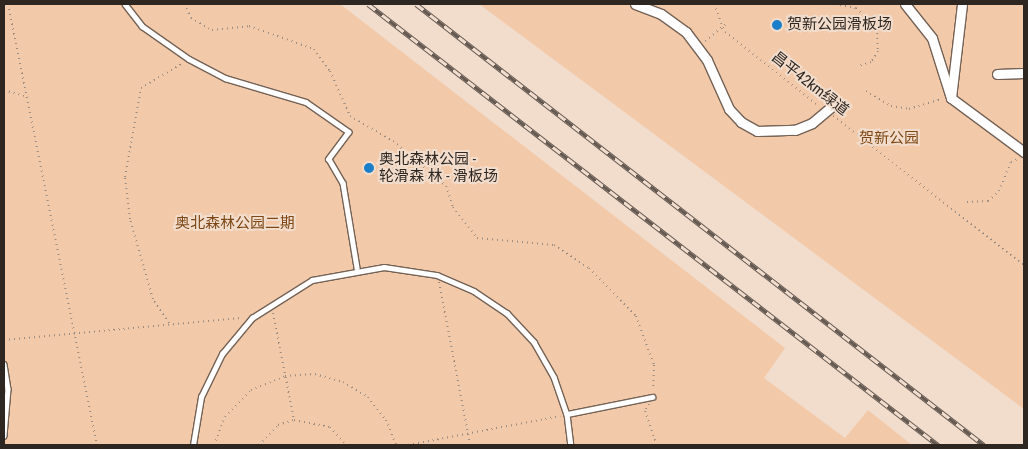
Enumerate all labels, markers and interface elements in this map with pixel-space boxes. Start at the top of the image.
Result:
place label: 贺新公园滑板场 [787,16,892,34]
marker: 贺新公园滑板场 [771,19,783,31]
street label: 昌平42km绿道 [768,48,852,120]
park label: 贺新公园 [859,130,919,148]
place label: 奥北森林公园 - 轮滑森 林 - 滑板场 [379,150,498,185]
marker: 奥北森林公园 - 轮滑森 林 - 滑板场 [363,162,375,174]
park label: 奥北森林公园二期 [175,215,295,233]

